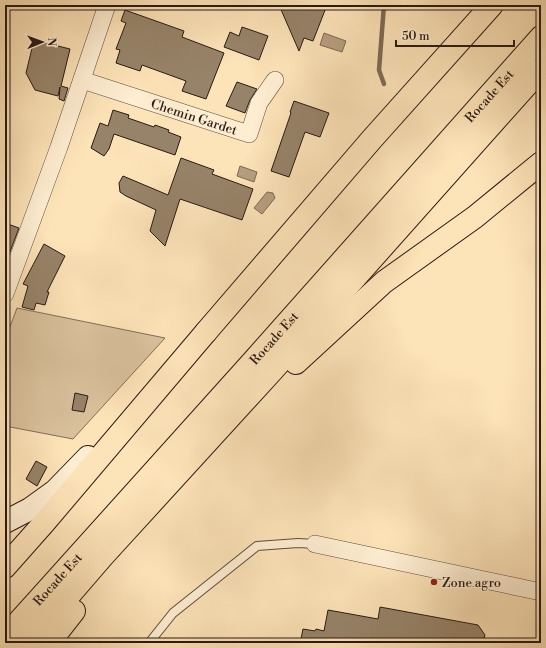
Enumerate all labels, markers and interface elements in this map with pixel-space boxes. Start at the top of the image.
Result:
north arrow [22,22,62,62]
scale bar [396,22,514,48]
text: 50 m [402,29,430,44]
text: N [44,37,58,47]
street label: Rocade Est [462,66,518,126]
street label: Chemin Gardet [149,96,239,139]
street label: Rocade Est [247,309,302,368]
street label: Rocade Est [30,550,86,609]
place label: Zone agro [442,575,501,591]
marker: Zone agro [429,577,439,587]

